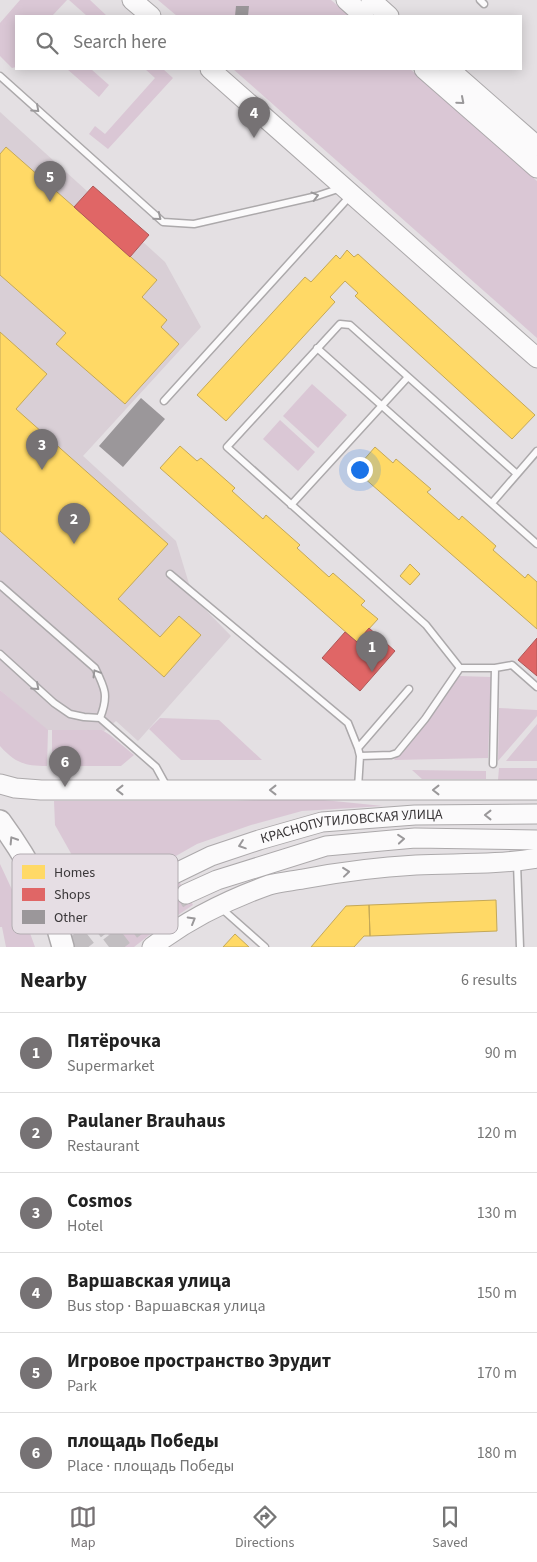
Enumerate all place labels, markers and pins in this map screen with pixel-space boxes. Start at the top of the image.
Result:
pin: 4 [238,97,270,138]
pin: 5 [34,161,66,202]
pin: 3 [26,429,58,470]
pin: 2 [58,503,90,544]
pin: 1 [356,631,388,672]
pin: 6 [49,746,81,787]

